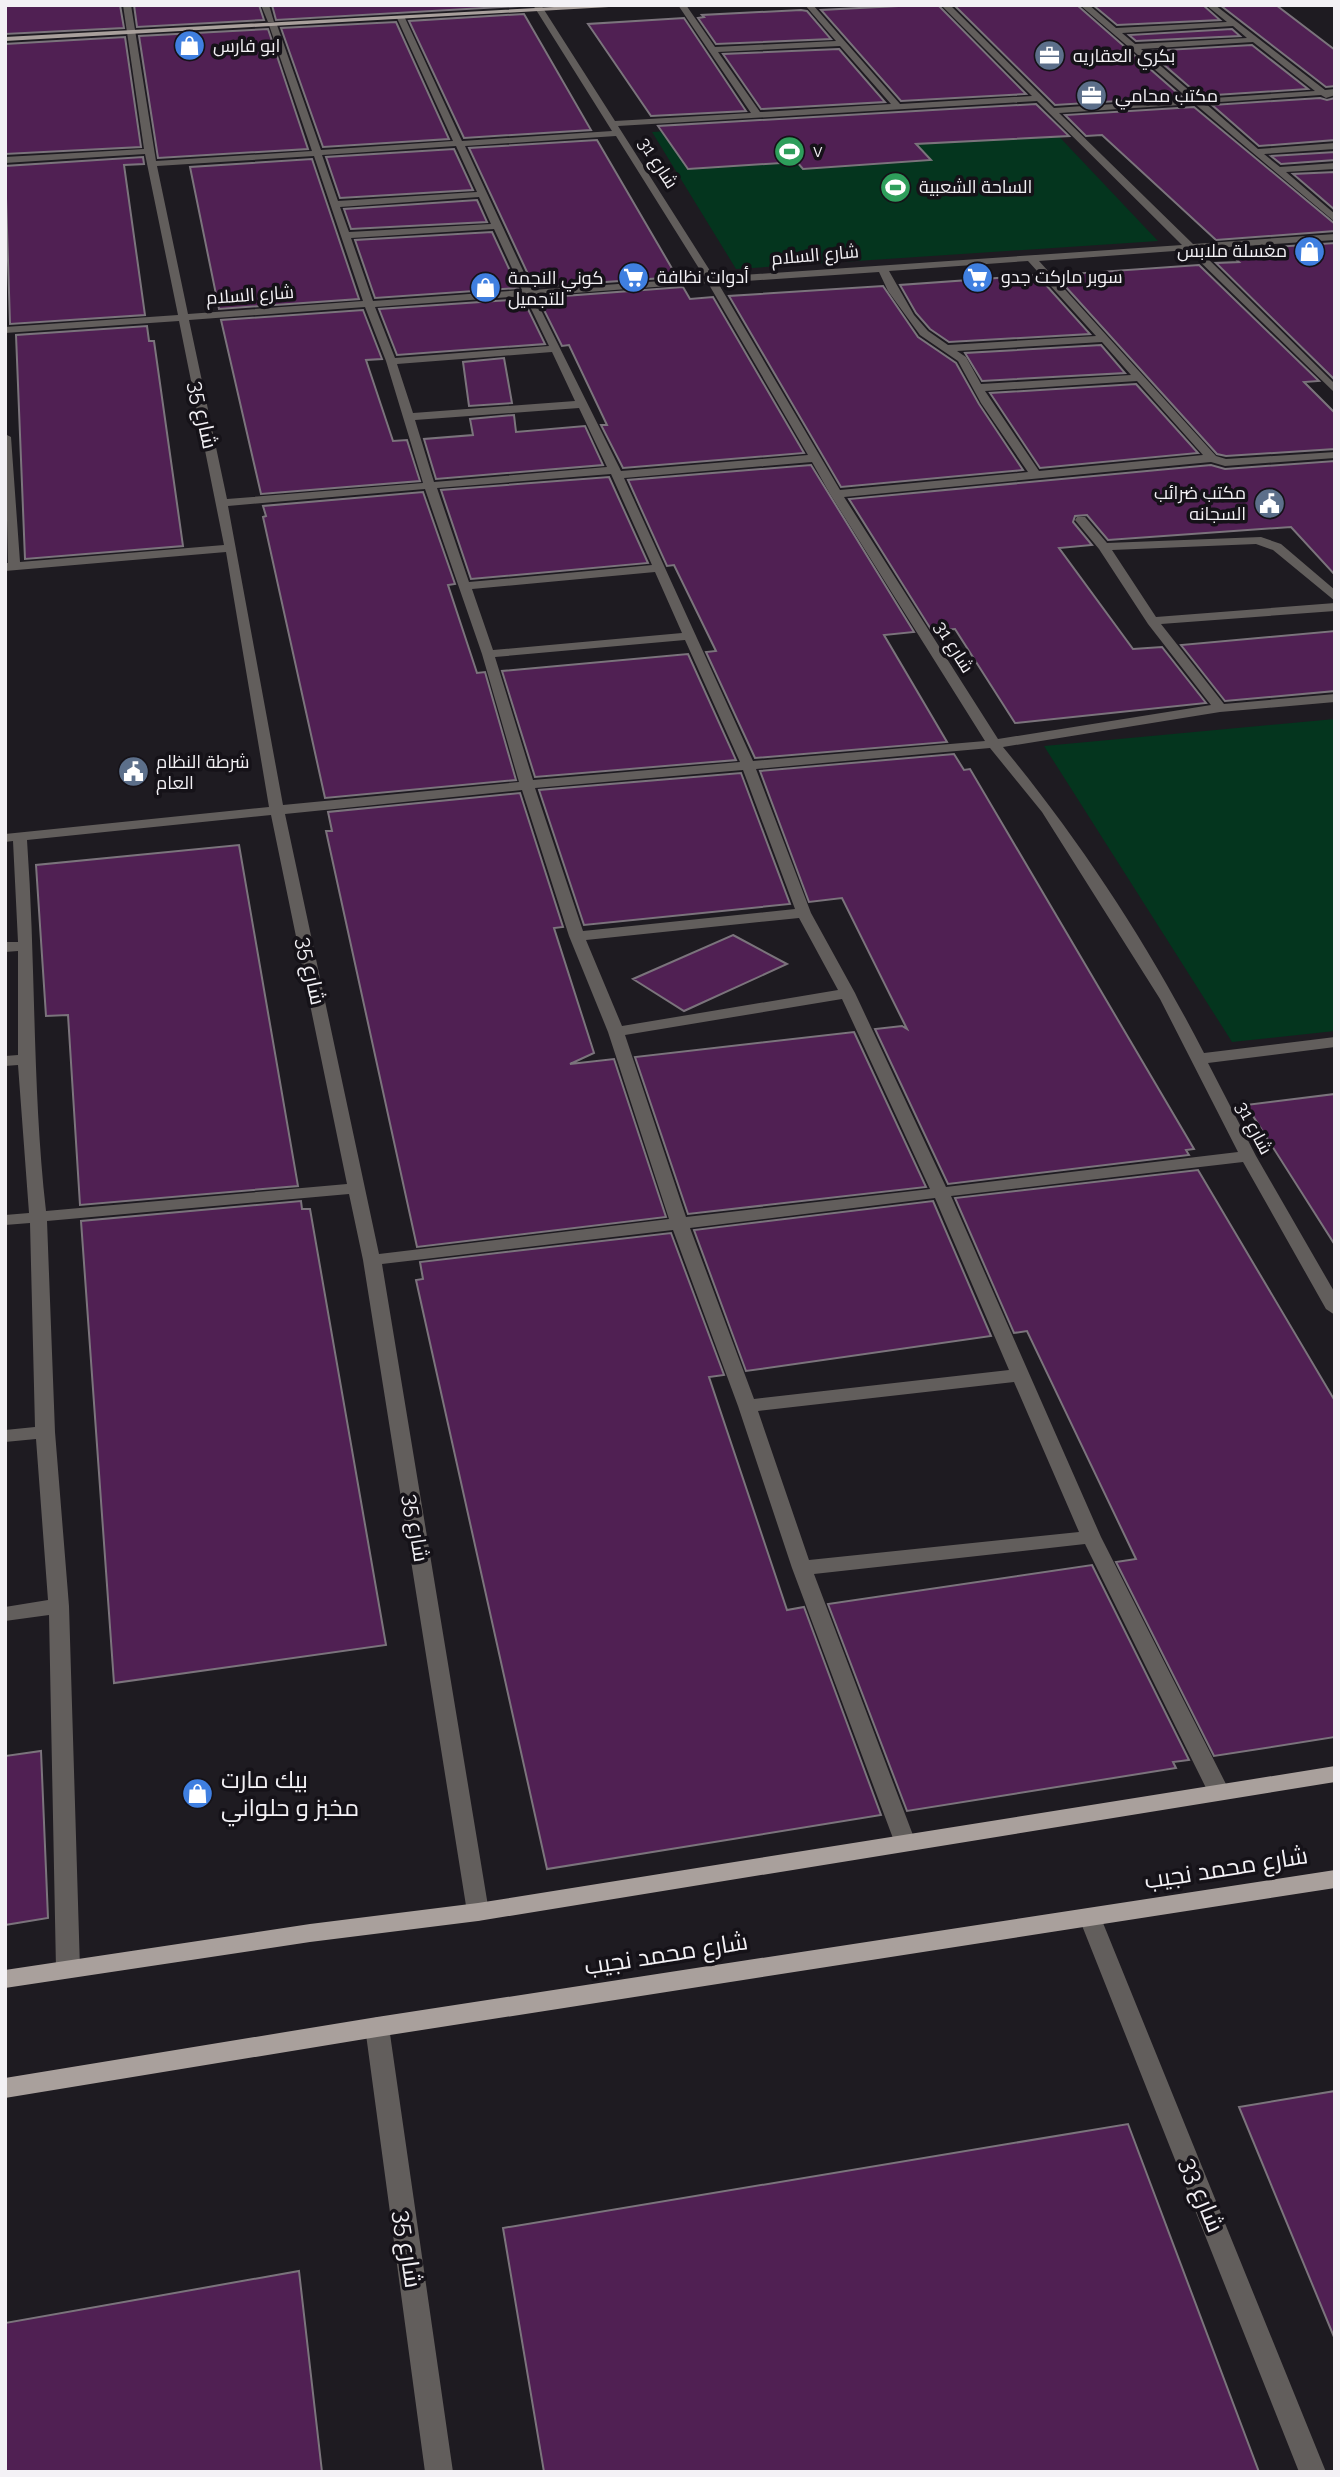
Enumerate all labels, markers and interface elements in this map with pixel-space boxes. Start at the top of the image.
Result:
shop icon: ابو فارس [173,29,207,63]
place label: ابو فارس [213,35,280,57]
office icon: بكري العقاريه [1033,39,1067,73]
place label: بكري العقاريه [1073,45,1175,70]
office icon: مكتب محامي [1075,79,1109,113]
place label: مكتب محامي [1115,85,1218,110]
street label: شارع 31 [632,133,683,193]
sports icon: v [773,134,807,168]
place label: v [813,140,823,161]
sports icon: الساحة الشعبية [879,170,913,204]
place label: الساحة الشعبية [919,176,1032,197]
shop icon: مغسلة ملابس [1293,234,1327,268]
street label: شارع السلام [770,240,860,271]
place label: مغسلة ملابس [1177,240,1287,262]
supermarket icon: أدوات نظافة [617,260,651,294]
supermarket icon: سوبر ماركت جدو [961,260,995,294]
place label: أدوات نظافة [657,266,749,288]
place label: سوبر ماركت جدو [1001,266,1123,288]
place label: كوني النجمة للتجميل [508,267,603,310]
shop icon: كوني النجمة للتجميل [468,271,502,305]
street label: شارع السلام [205,281,295,310]
street label: شارع 35 [182,379,223,452]
place label: مكتب ضرائب السجانه [1154,482,1246,524]
public building icon: مكتب ضرائب السجانه [1252,486,1286,520]
street label: شارع 31 [929,617,978,677]
place label: شرطة النظام العام [156,751,250,795]
public building icon: شرطة النظام العام [116,755,150,789]
street label: شارع 35 [290,935,331,1008]
street label: شارع 31 [1230,1098,1277,1159]
street label: شارع 35 [397,1492,434,1564]
place label: بيك مارت مخبز و حلواني [221,1765,359,1827]
shop icon: بيك مارت مخبز و حلواني [181,1777,215,1811]
street label: شارع محمد نجيب [1142,1840,1310,1897]
street label: شارع محمد نجيب [582,1926,750,1983]
street label: شارع 33 [1173,2153,1231,2237]
street label: شارع 35 [387,2208,428,2290]

